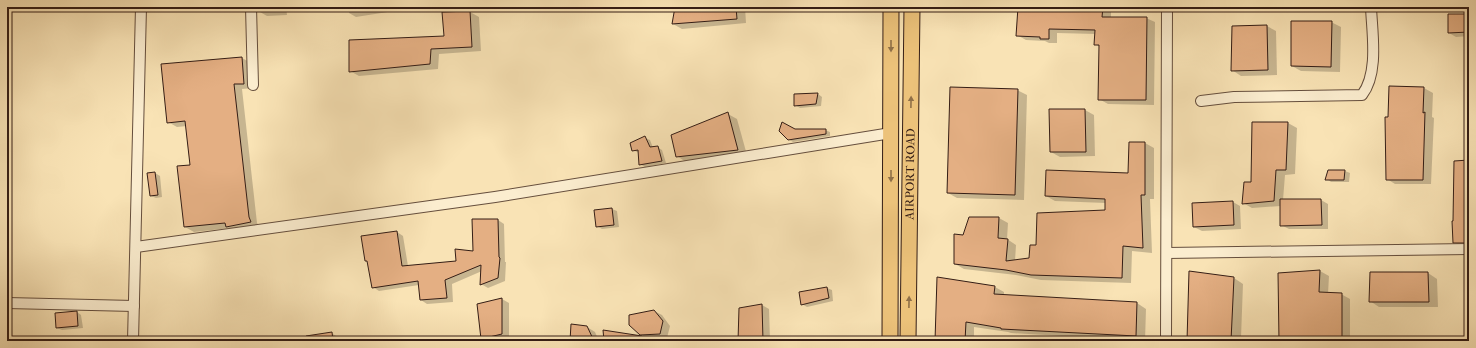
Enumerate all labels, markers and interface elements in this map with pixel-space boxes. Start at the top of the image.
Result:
one-way arrow [888,40,894,53]
one-way arrow [908,95,914,108]
street label: AIRPORT ROAD [902,128,918,221]
one-way arrow [888,170,894,183]
one-way arrow [906,295,912,308]

